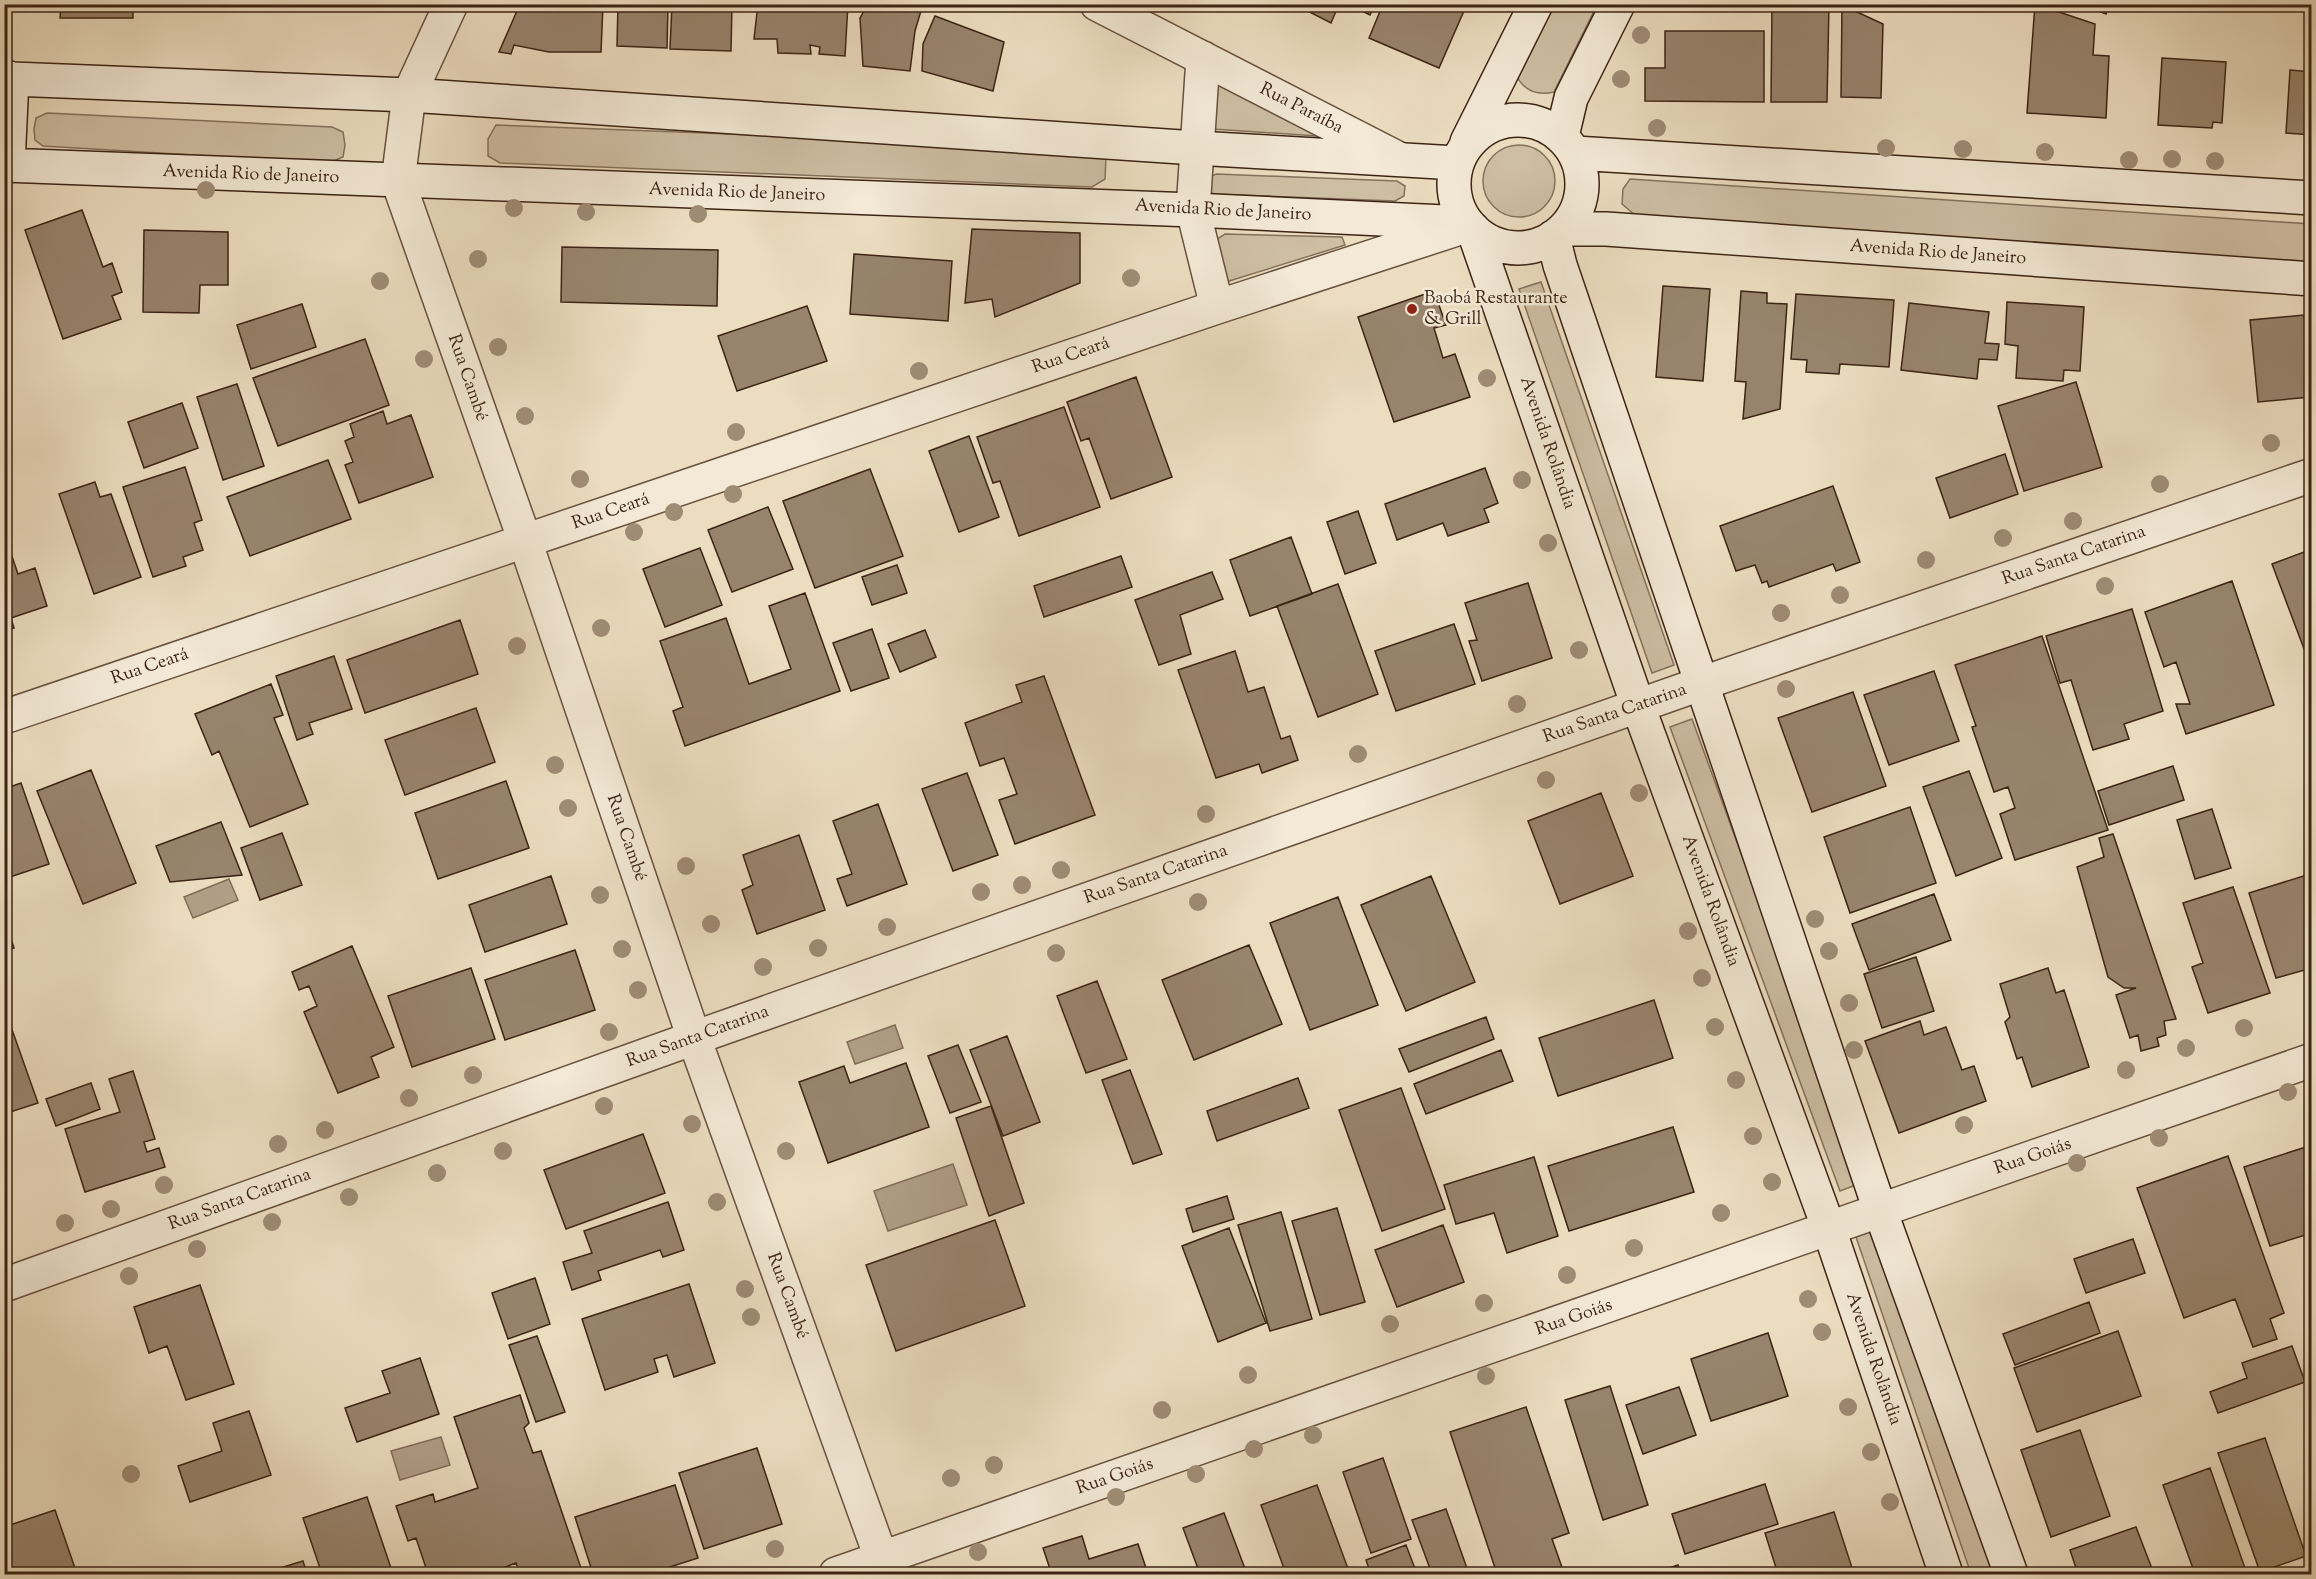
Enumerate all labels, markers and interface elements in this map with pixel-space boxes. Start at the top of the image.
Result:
street label: Rua Paraíba [1255,77,1347,141]
street label: Avenida Rio de Janeiro [162,159,340,191]
street label: Avenida Rio de Janeiro [648,177,826,209]
street label: Avenida Rio de Janeiro [1134,193,1312,229]
street label: Avenida Rio de Janeiro [1849,234,2027,272]
place label: Baobá Restaurante & Grill [1424,286,1568,333]
marker: Baobá Restaurante & Grill [1405,302,1419,316]
street label: Rua Cambé [440,331,494,425]
street label: Rua Ceará [1029,331,1113,381]
street label: Avenida Rolândia [1512,373,1582,513]
street label: Rua Ceará [569,487,653,537]
street label: Rua Santa Catarina [1999,519,2149,593]
street label: Rua Ceará [108,642,192,692]
street label: Rua Santa Catarina [1540,677,1690,751]
street label: Rua Cambé [599,791,653,885]
street label: Avenida Rolândia [1674,832,1746,970]
street label: Rua Santa Catarina [1081,838,1231,912]
street label: Rua Santa Catarina [623,999,773,1075]
street label: Rua Goiás [1991,1132,2075,1182]
street label: Rua Santa Catarina [165,1162,315,1238]
street label: Rua Cambé [759,1249,815,1343]
street label: Avenida Rolândia [1838,1289,1908,1429]
street label: Rua Goiás [1532,1293,1616,1343]
street label: Rua Goiás [1073,1452,1157,1502]

